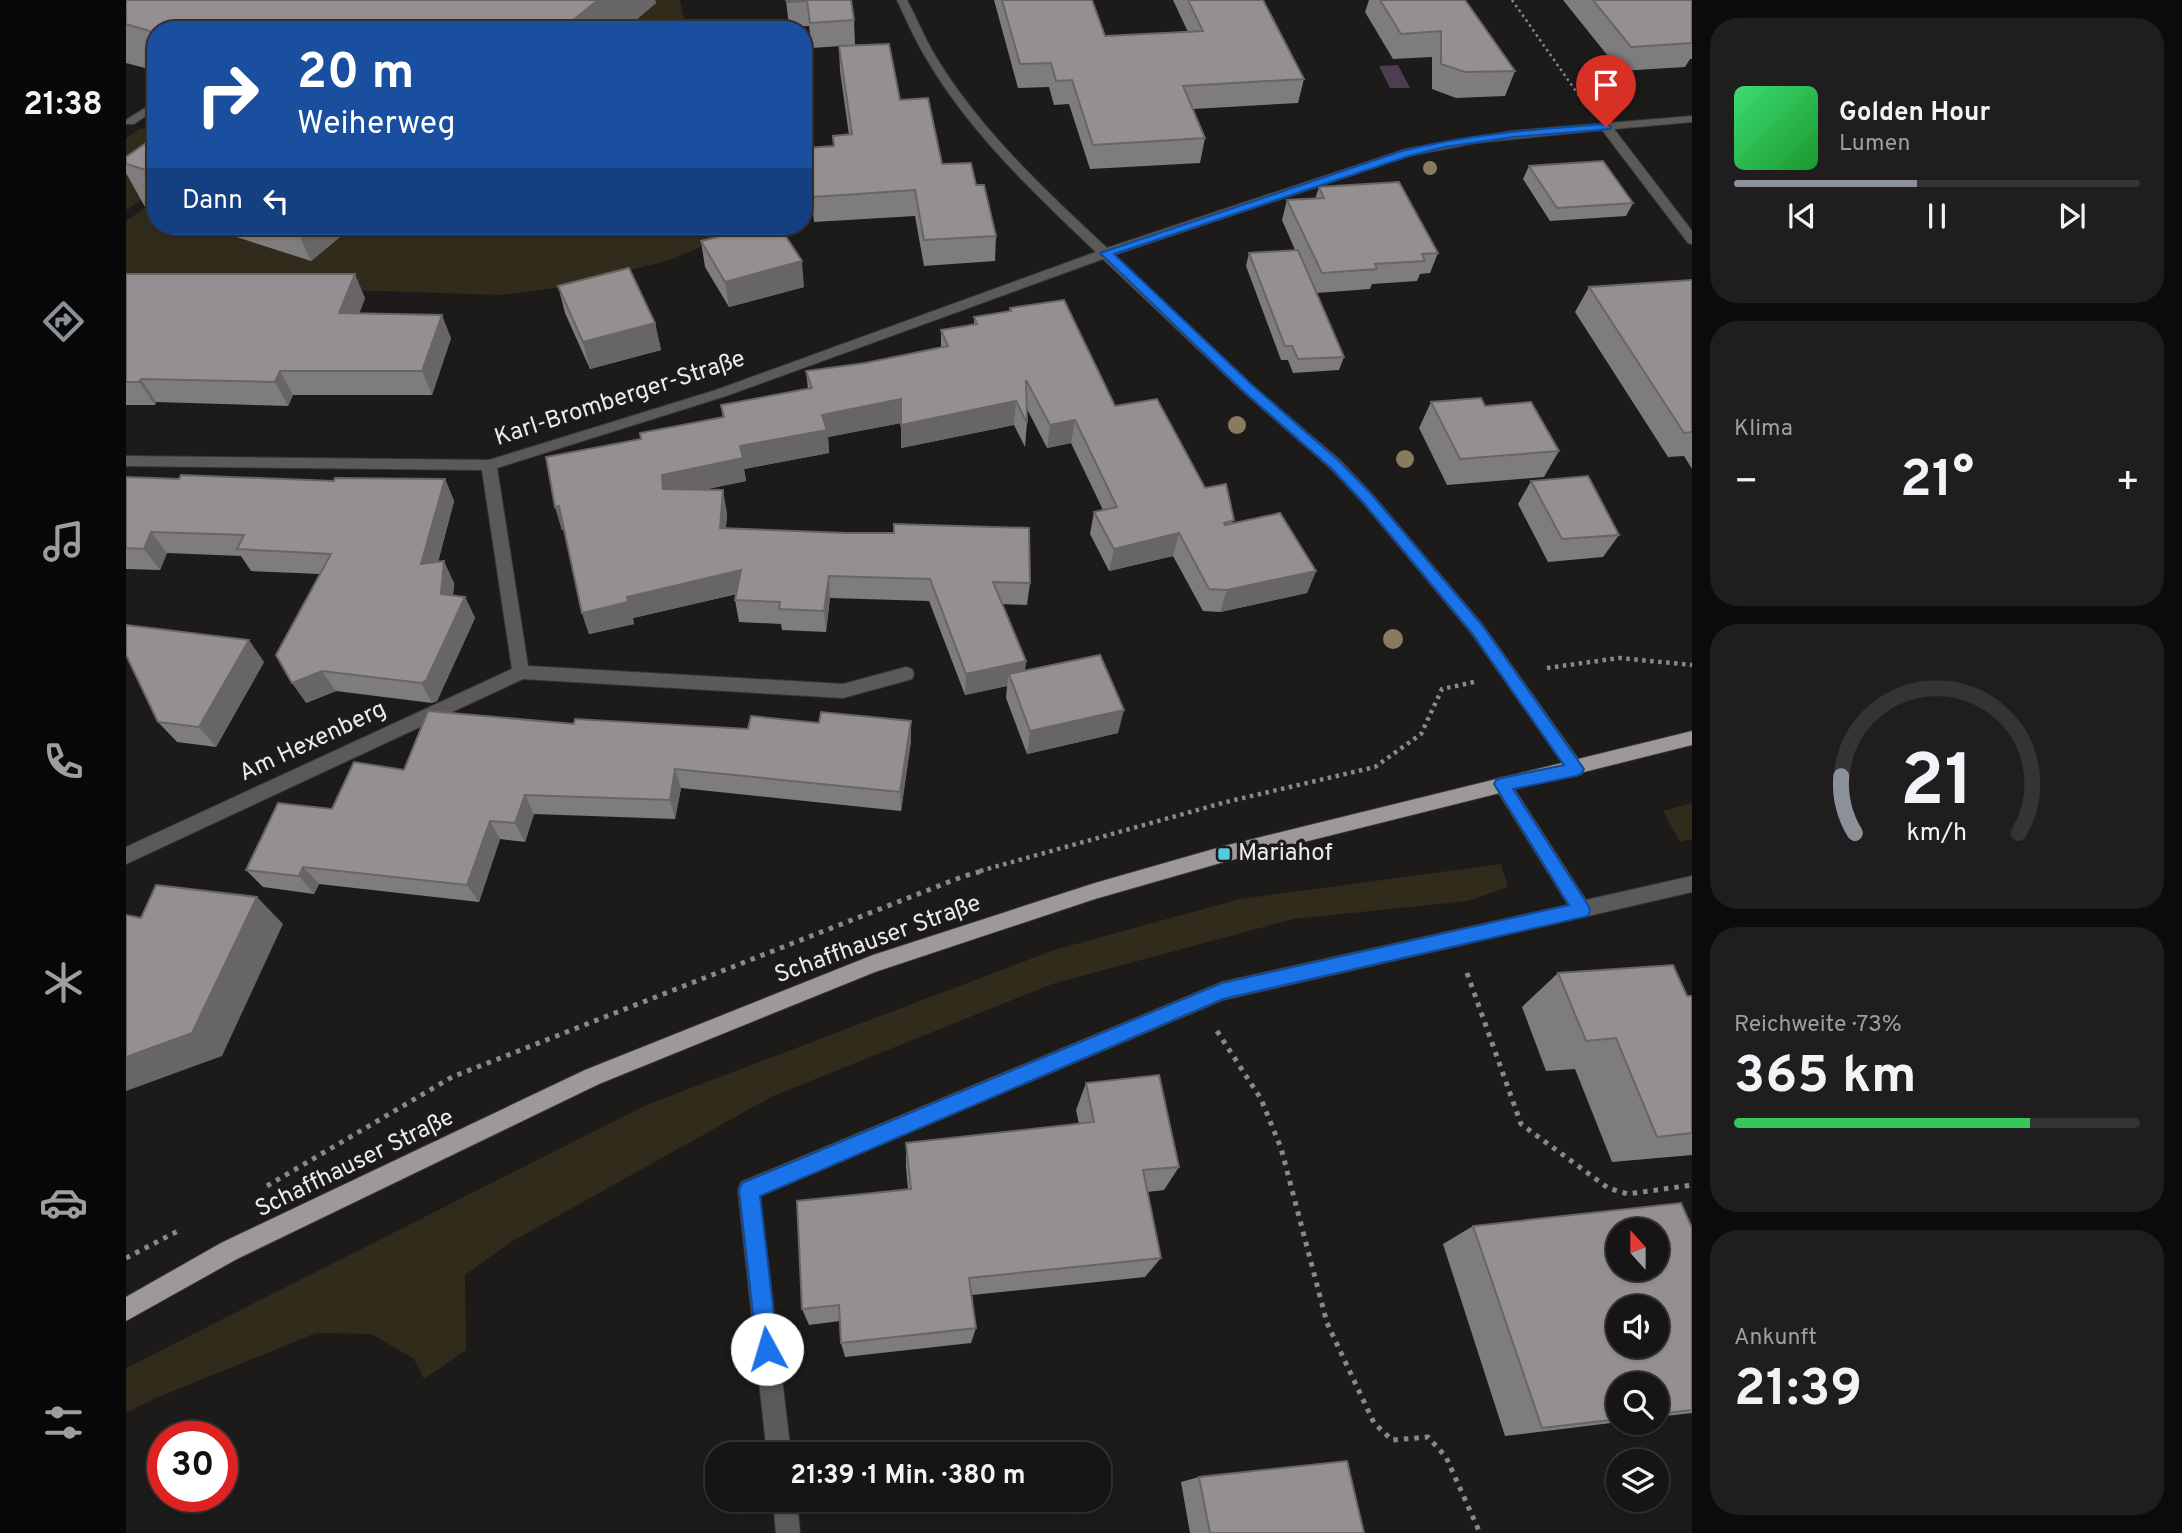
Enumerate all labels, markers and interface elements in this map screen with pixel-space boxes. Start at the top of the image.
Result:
text: 20 m [297,44,414,106]
icon: right [182,49,273,140]
pin [1576,55,1636,127]
icon: arrive [1587,66,1625,104]
text: 21:38 [23,86,103,126]
text: Golden Hour [1839,97,1990,130]
text: Weiherweg [297,105,456,145]
text: Lumen [1839,130,1910,159]
icon: left [257,182,295,220]
text: Dann [182,185,243,218]
icon: previous [1783,197,1821,235]
icon: pause [1918,197,1956,235]
icon: next [2053,197,2091,235]
icon: directions [39,297,88,346]
street label: Karl-Bromberger-Straße [491,344,749,454]
text: Klima [1734,415,1793,444]
text: 21° [1900,449,1974,515]
text: − [1734,459,1759,508]
text: + [2115,459,2140,508]
icon: music [39,517,88,566]
street label: Am Hexenberg [235,695,391,789]
icon: phone [39,737,88,786]
text: 21 [1900,739,1974,831]
text: km/h [1907,817,1967,849]
place label: Mariahof [1238,839,1333,869]
marker: Mariahof [1216,846,1232,862]
street label: Schaffhauser Straße [771,889,985,991]
icon: climate [39,958,88,1007]
text: Reichweite · 73% [1734,1011,1902,1040]
text: 365 km [1734,1045,1917,1111]
street label: Schaffhauser Straße [251,1103,459,1225]
icon: car [39,1178,88,1227]
north arrow [1606,1218,1670,1281]
map controls [1606,1218,1669,1512]
button: sound [1606,1295,1669,1358]
position arrow [730,1312,804,1386]
text: Ankunft [1734,1324,1817,1353]
text: 21:39 [1734,1358,1862,1424]
button: search [1606,1372,1669,1435]
icon: filters [39,1398,88,1447]
speed limit sign: 30 [147,1421,238,1512]
button: layers [1606,1449,1669,1512]
text: 21:39 · 1 Min. · 380 m [790,1460,1026,1493]

